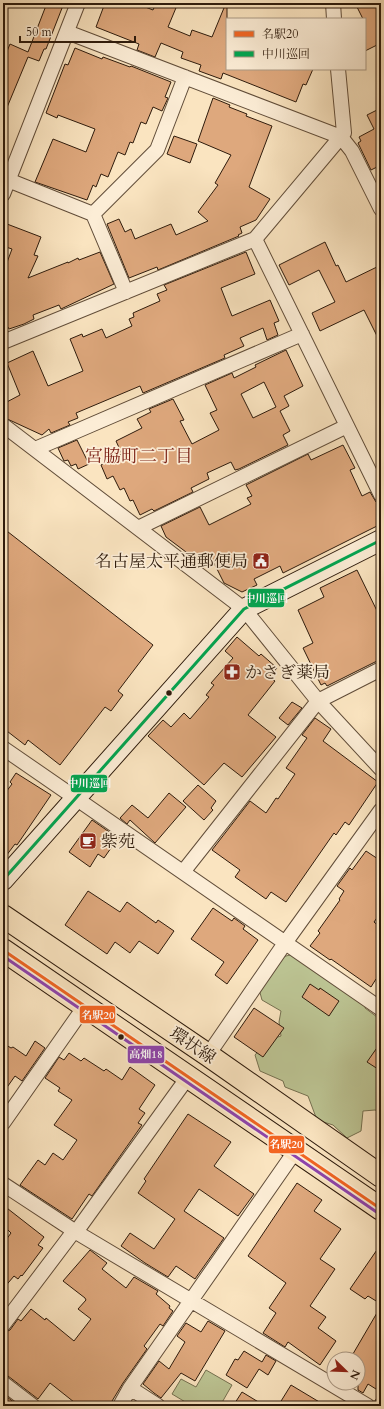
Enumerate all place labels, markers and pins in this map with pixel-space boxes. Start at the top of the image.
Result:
place label: 名古屋太平通郵便局 [95,550,248,573]
public building icon: 名古屋太平通郵便局 [251,551,271,571]
place label: かさぎ薬局 [245,661,330,684]
pharmacy icon: かさぎ薬局 [222,662,242,682]
unlabelled marker [164,688,174,698]
place label: 紫苑 [101,830,135,853]
cafe icon: 紫苑 [78,831,98,851]
unlabelled marker [116,1032,126,1042]

